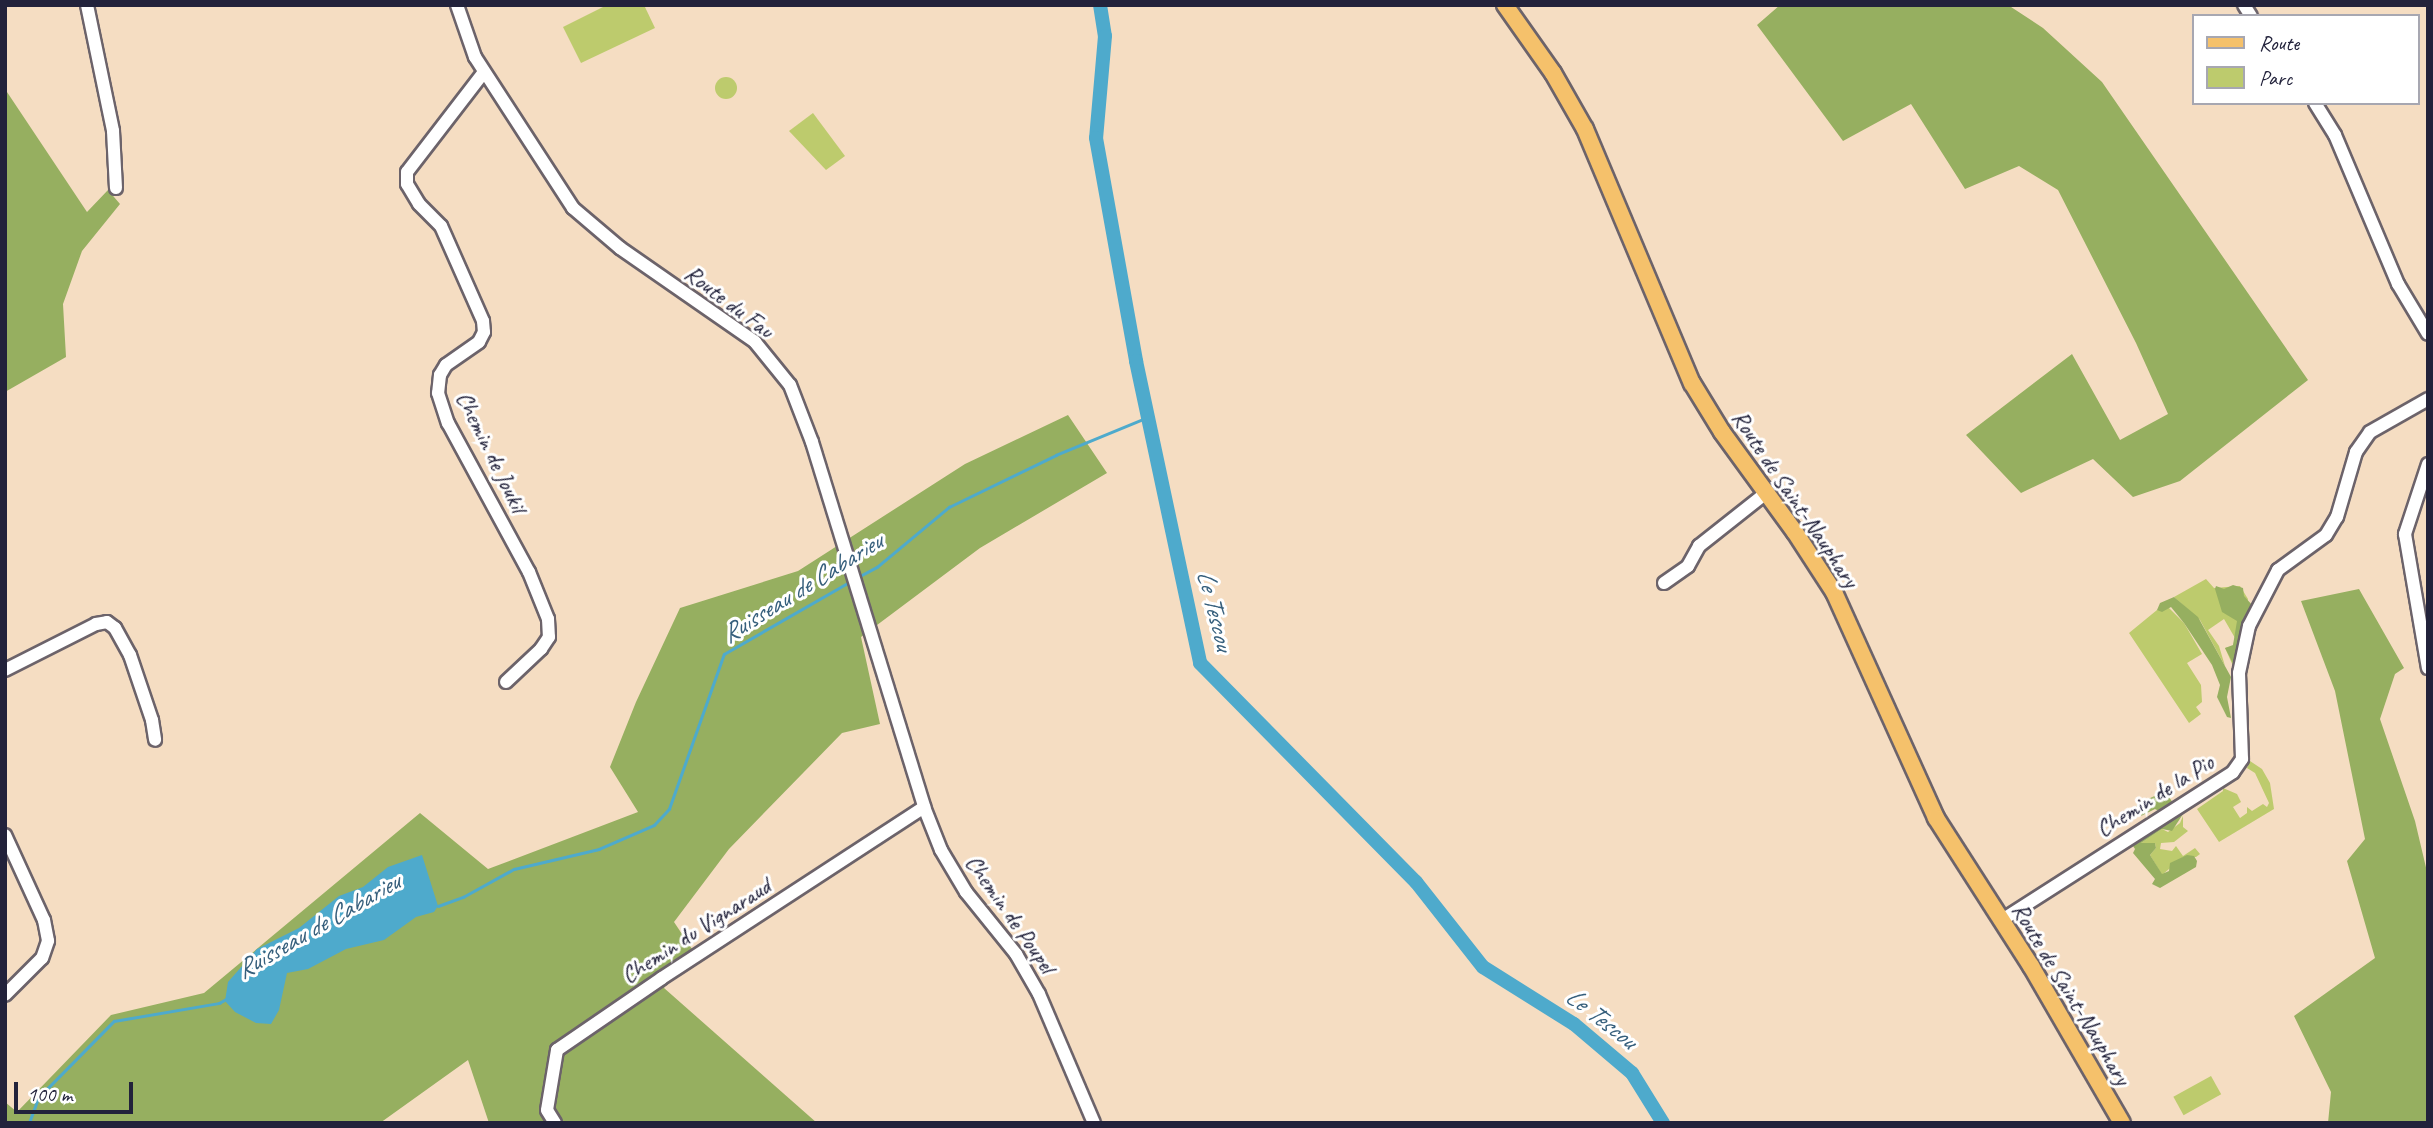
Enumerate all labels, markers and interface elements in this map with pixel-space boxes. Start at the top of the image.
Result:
legend [2192,14,2419,105]
text: Route [2259,30,2299,56]
text: Parc [2259,65,2292,91]
street label: Route du Fau [678,259,780,345]
street label: Chemin de Joukil [449,387,533,517]
street label: Route de Saint-Nauphary [1725,405,1865,593]
water label: Ruisseau de Cabarieu [716,526,888,650]
water label: Le Tescou [1190,567,1240,653]
street label: Chemin de la Pio [2091,748,2219,844]
street label: Chemin de Poupel [959,849,1061,979]
water label: Ruisseau de Cabarieu [231,867,405,985]
street label: Chemin du Vignaraud [616,872,776,990]
street label: Route de Saint-Nauphary [2005,897,2137,1091]
water label: Le Tescou [1560,981,1642,1055]
scale bar [18,1068,136,1112]
text: 100 m [27,1081,72,1107]

